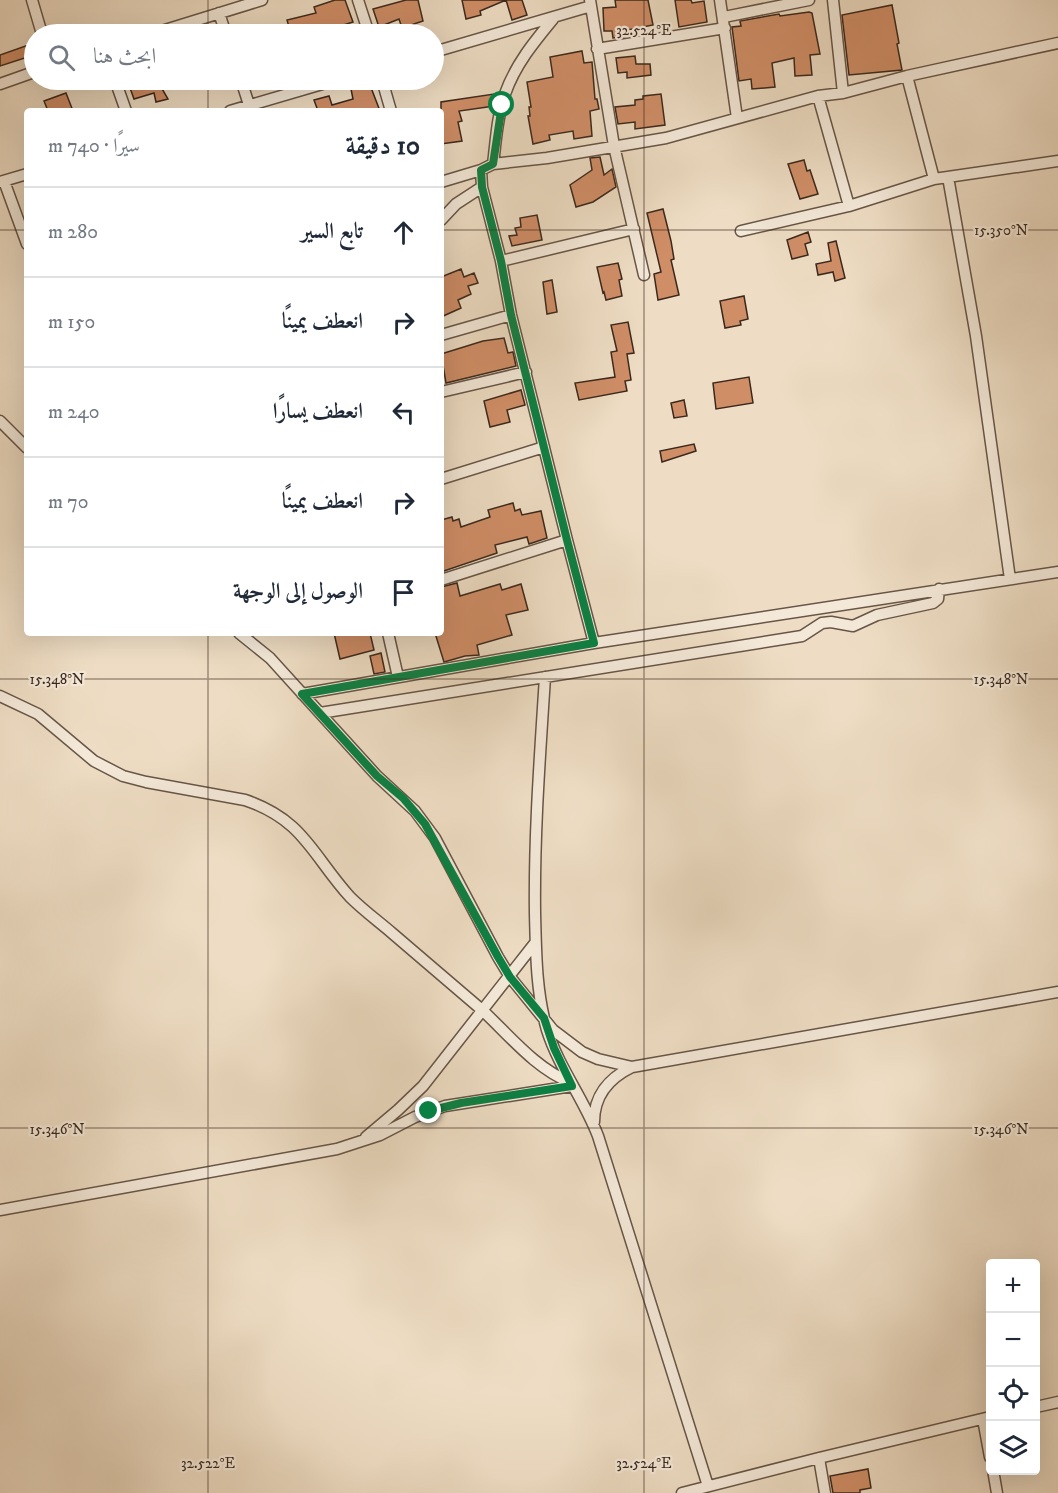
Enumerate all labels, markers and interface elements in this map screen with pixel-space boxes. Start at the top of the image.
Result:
text: 32.524°E [616,21,672,40]
search box [24,24,444,90]
icon: search [45,41,78,74]
text: ابحث هنا [93,43,156,70]
route start [488,91,514,117]
text: 10 دقيقة [346,130,420,163]
text: سيرًا · 740 m [48,134,140,159]
icon: ahead [387,216,420,249]
text: تابع السير [301,218,363,245]
text: 280 m [48,220,98,245]
text: 15.350°N [974,221,1028,240]
icon: right [387,306,420,339]
text: انعطف يمينًا [282,308,363,335]
text: 150 m [48,310,95,335]
icon: left [387,396,420,429]
text: انعطف يسارًا [273,398,363,425]
text: 240 m [48,400,99,425]
icon: right [387,486,420,519]
text: انعطف يمينًا [282,488,363,515]
text: 70 m [48,490,89,515]
icon: arrive [387,576,420,609]
text: الوصول إلى الوجهة [233,578,363,605]
text: 15.348°N [30,670,84,689]
text: 15.348°N [974,670,1028,689]
route end [415,1097,441,1123]
text: 15.346°N [29,1120,85,1139]
text: 15.346°N [973,1120,1029,1139]
map controls [986,1259,1040,1475]
button: + [986,1259,1040,1313]
button: − [986,1313,1040,1367]
button: locate [986,1367,1040,1421]
button: layers [986,1421,1040,1475]
text: 32.522°E [181,1454,235,1473]
text: 32.524°E [616,1454,672,1473]

